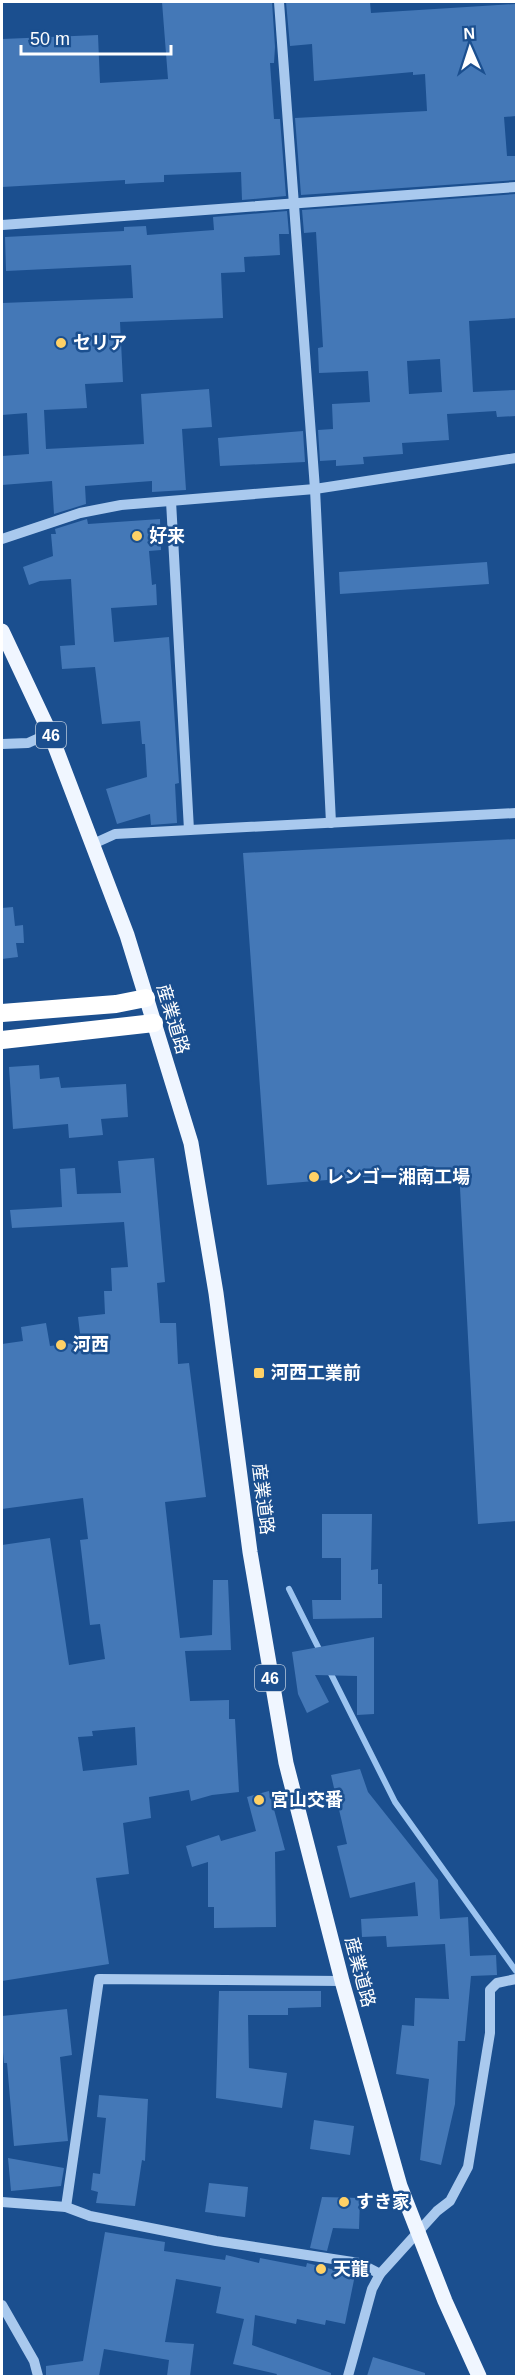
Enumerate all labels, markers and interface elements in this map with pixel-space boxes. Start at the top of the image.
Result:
scale bar [21,18,171,56]
north arrow [440,18,500,78]
text: N [463,25,475,42]
text: 50 m [30,29,70,49]
place label: セリア [73,333,127,353]
marker: セリア [54,336,68,350]
place label: 好来 [149,526,185,546]
marker: 好来 [130,529,144,543]
road number: 46 [36,722,66,748]
street label: 産業道路 [153,982,193,1056]
place label: レンゴー湘南工場 [326,1167,470,1187]
marker: レンゴー湘南工場 [307,1170,321,1184]
place label: 河西 [73,1335,109,1355]
marker: 河西 [54,1338,68,1352]
place label: 河西工業前 [271,1363,361,1383]
marker: 河西工業前 [252,1366,266,1380]
street label: 産業道路 [249,1462,277,1536]
road number: 46 [255,1665,285,1691]
place label: 宮山交番 [271,1790,343,1810]
marker: 宮山交番 [252,1793,266,1807]
street label: 産業道路 [341,1935,379,2009]
place label: すき家 [356,2192,410,2212]
marker: すき家 [337,2195,351,2209]
place label: 天龍 [333,2259,369,2279]
marker: 天龍 [314,2262,328,2276]

